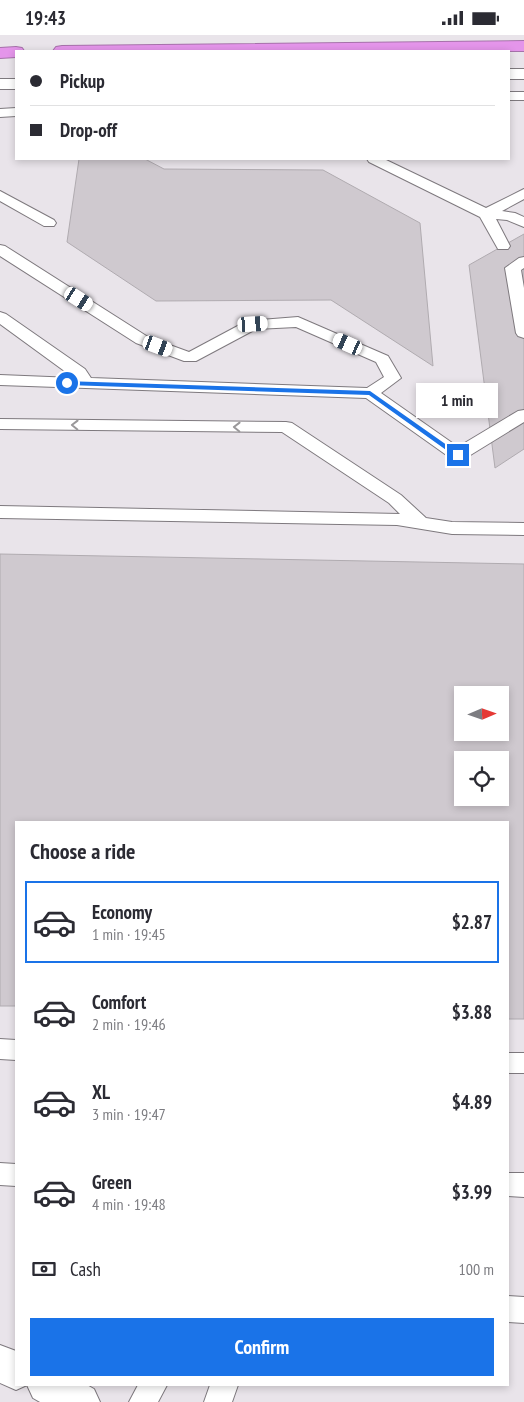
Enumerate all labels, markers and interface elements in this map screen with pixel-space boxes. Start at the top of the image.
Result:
text: 19:43 [25,6,66,30]
text: Pickup [60,69,105,93]
text: Drop-off [60,118,117,142]
car [62,285,95,313]
car [237,316,268,332]
car [331,331,364,357]
car [141,334,174,358]
route start [56,372,78,394]
callout: 1 min [417,383,499,417]
text: 1 min [441,390,473,410]
one-way arrow [70,420,78,430]
one-way arrow [233,422,240,432]
route end [447,444,469,466]
north arrow [454,686,509,741]
map controls [454,686,509,806]
button: locate [454,751,509,806]
text: Choose a ride [30,837,135,865]
icon: car [32,900,77,945]
text: Economy [92,900,152,924]
text: $2.87 [452,910,492,934]
text: 1 min · 19:45 [92,924,166,944]
icon: car [32,990,77,1035]
text: Comfort [92,990,146,1014]
text: $3.88 [452,1000,492,1024]
text: 2 min · 19:46 [92,1014,166,1034]
icon: car [32,1080,77,1125]
text: XL [92,1080,110,1104]
text: $4.89 [452,1090,492,1114]
text: 3 min · 19:47 [92,1104,166,1124]
icon: car [32,1170,77,1215]
text: Green [92,1170,132,1194]
text: $3.99 [452,1180,492,1204]
text: 4 min · 19:48 [92,1194,166,1214]
icon: cash [30,1255,58,1283]
text: Cash [70,1257,101,1281]
text: 100 m [459,1259,494,1279]
button: Confirm [30,1318,494,1376]

